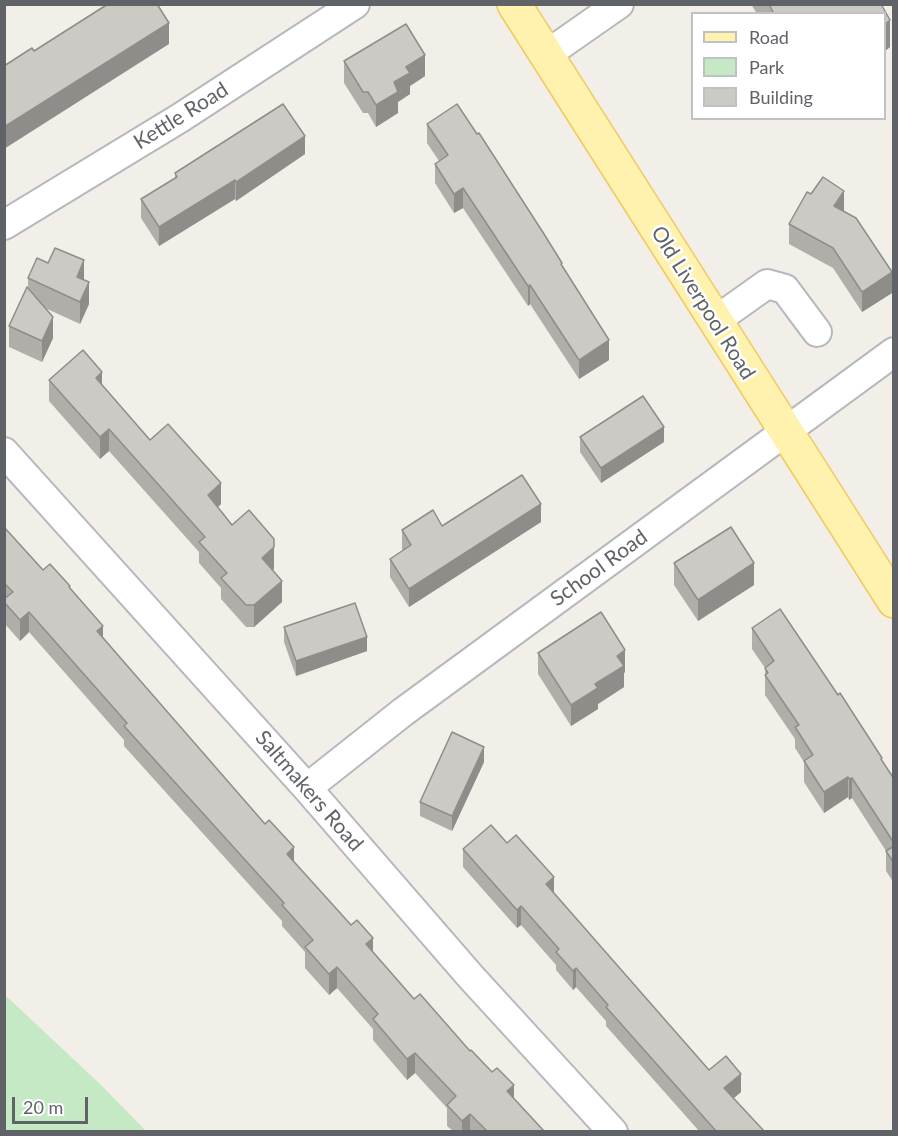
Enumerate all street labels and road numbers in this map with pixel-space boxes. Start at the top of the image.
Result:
street label: Kettle Road [129,77,233,155]
street label: Old Liverpool Road [646,222,760,384]
street label: School Road [546,524,652,612]
street label: Saltmakers Road [250,726,368,856]

